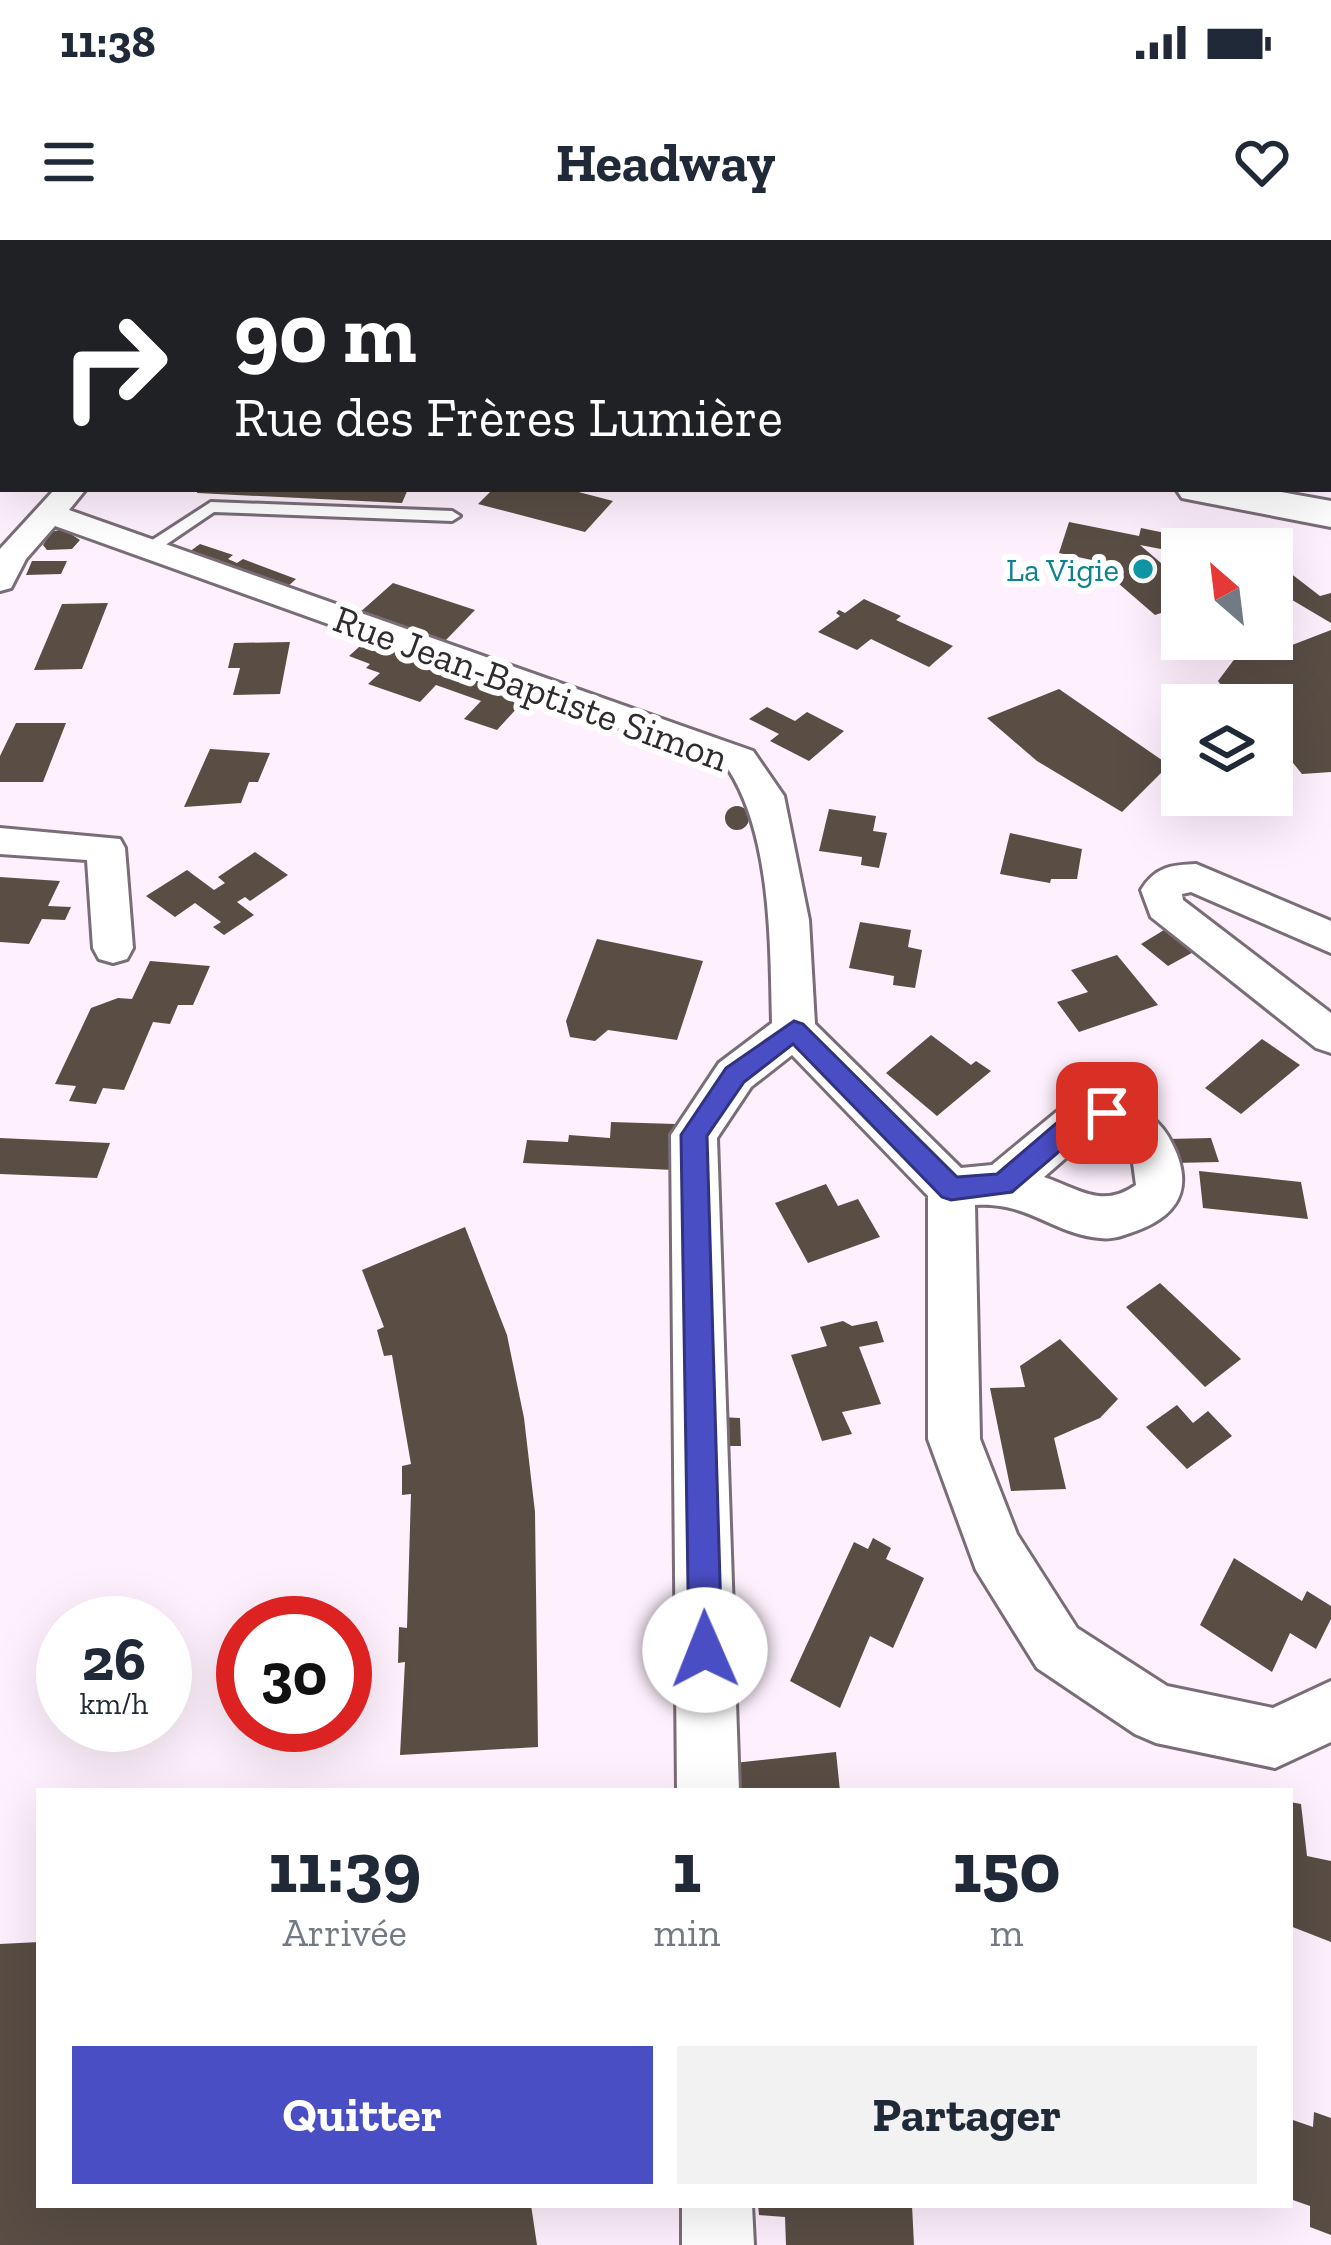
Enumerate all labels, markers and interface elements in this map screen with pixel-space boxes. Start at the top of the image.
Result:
text: 11:38 [60,15,156,69]
icon: menu [36,129,102,195]
icon: heart [1229,129,1295,195]
text: Headway [556,130,775,195]
text: 90 m [234,283,417,384]
icon: right [36,288,192,444]
text: Rue des Frères Lumière [234,385,783,450]
north arrow [1161,528,1293,660]
map controls [1161,528,1293,816]
place label: La Vigie [1006,550,1119,589]
marker: La Vigie [1130,556,1156,582]
street label: Rue Jean-Baptiste Simon [327,595,735,781]
button: layers [1161,684,1293,816]
pin [1056,1062,1158,1164]
icon: arrive [1074,1080,1140,1146]
position arrow [642,1587,768,1713]
speed limit sign: 30 [216,1596,372,1752]
text: 26 [82,1623,146,1695]
text: km/h [80,1686,148,1722]
text: 11:39 [268,1824,421,1910]
text: 1 [672,1824,701,1910]
text: 150 [953,1824,1061,1910]
text: Arrivée [283,1909,407,1956]
text: min [653,1909,720,1956]
text: m [990,1909,1023,1956]
button: Quitter [72,2046,653,2184]
button: Partager [677,2046,1257,2184]

